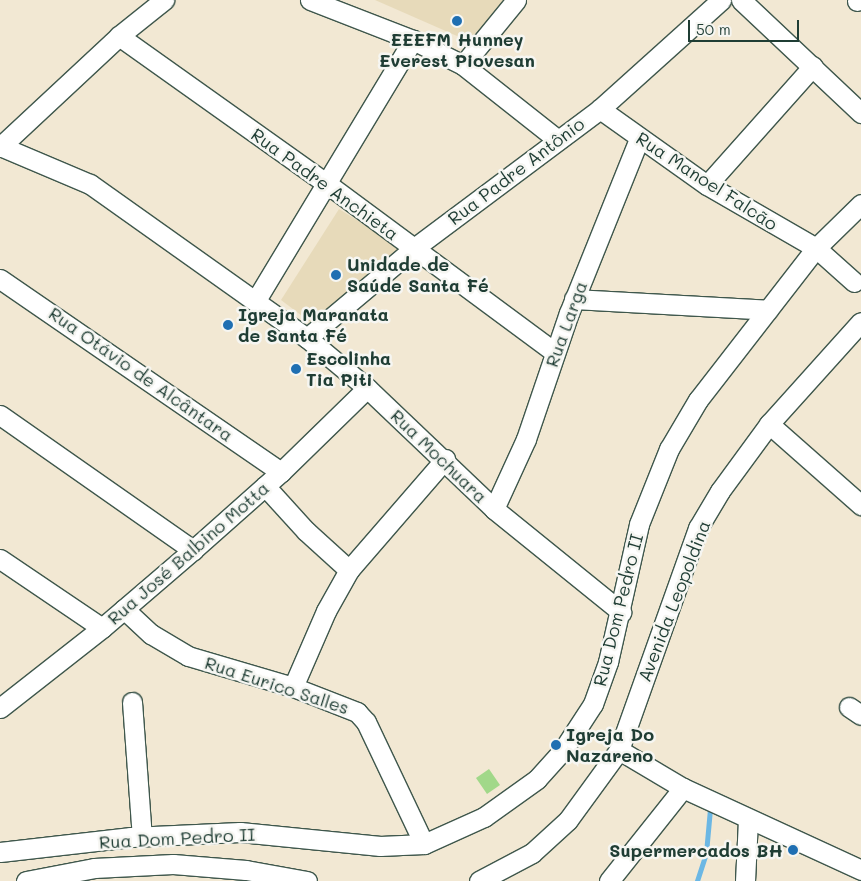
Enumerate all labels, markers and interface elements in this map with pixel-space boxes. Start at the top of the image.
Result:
scale bar [691,10,802,42]
marker: EEEFM Hunney Everest Piovesan [451,15,463,27]
text: 50 m [696,19,731,39]
place label: EEEFM Hunney Everest Piovesan [379,29,535,72]
street label: Rua Padre Antônio [444,113,588,229]
street label: Rua Padre Anchieta [247,123,403,245]
street label: Rua Manoel Falcão [632,127,782,235]
place label: Unidade de Saúde Santa Fé [347,254,489,296]
marker: Unidade de Saúde Santa Fé [329,268,343,282]
street label: Rua Larga [541,278,591,370]
street label: Rua Otávio de Alcântara [45,302,237,446]
place label: Igreja Maranata de Santa Fé [238,304,389,346]
marker: Igreja Maranata de Santa Fé [222,319,234,331]
place label: Escolinha Tia Piti [306,348,391,390]
marker: Escolinha Tia Piti [290,363,302,375]
street label: Rua Mochuara [386,405,492,507]
street label: Rua José Balbino Motta [103,477,273,629]
street label: Avenida Leopoldina [633,517,715,685]
street label: Rua Dom Pedro II [589,532,647,688]
street label: Rua Eurico Salles [202,651,352,719]
place label: Igreja Do Nazareno [566,724,654,766]
marker: Igreja Do Nazareno [550,739,562,751]
street label: Rua Dom Pedro II [98,823,256,853]
place label: Supermercados BH [609,839,783,861]
marker: Supermercados BH [787,844,799,856]

